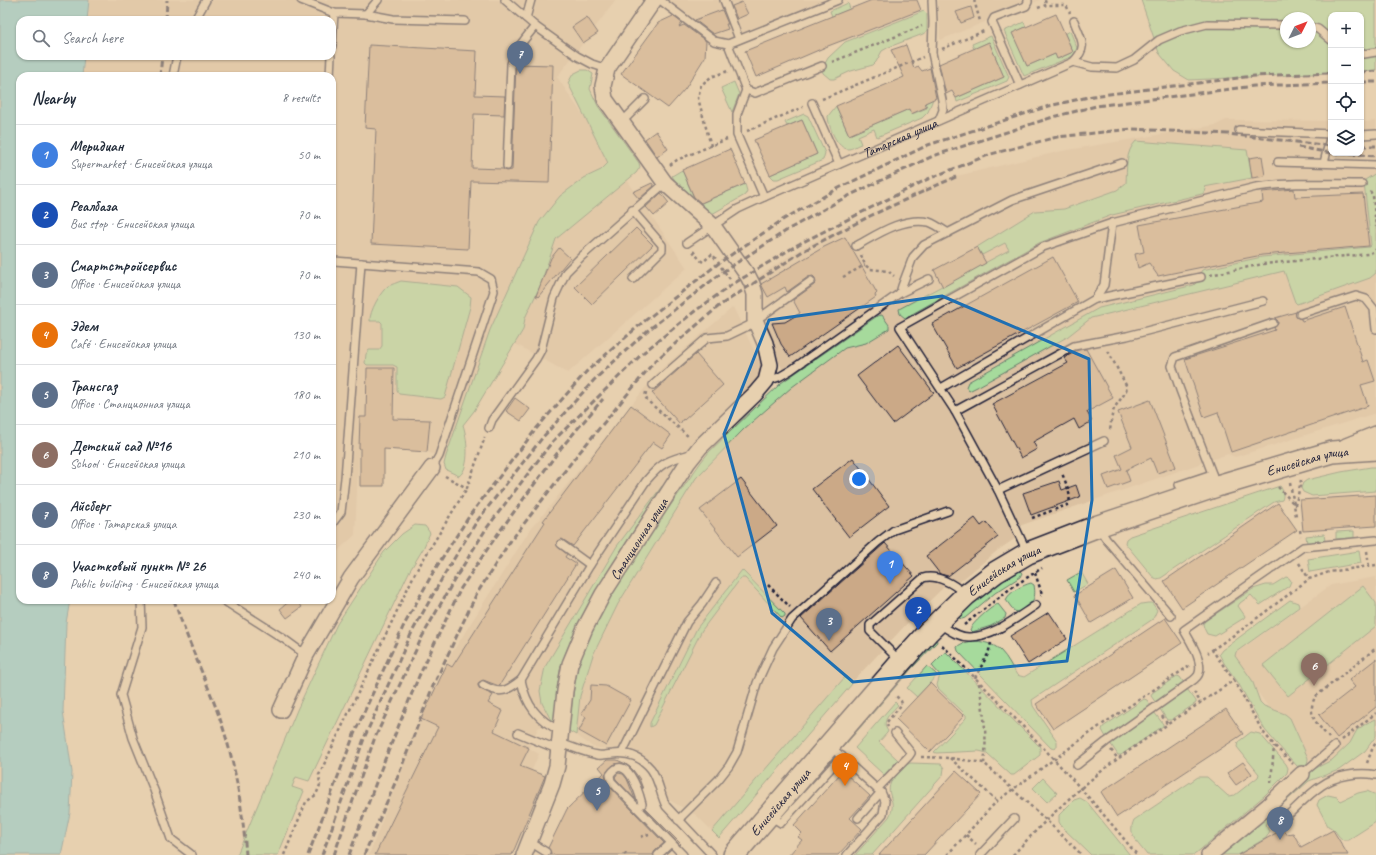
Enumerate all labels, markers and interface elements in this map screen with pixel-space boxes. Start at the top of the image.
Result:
north arrow [1280,12,1316,48]
map controls [1328,12,1364,156]
button: + [1328,12,1364,48]
search box [16,16,336,60]
icon: search [30,27,52,49]
text: Search here [62,29,123,48]
pin: 7 [507,41,533,74]
button: − [1328,48,1364,84]
button: locate [1328,84,1364,120]
text: Nearby [32,88,75,109]
text: 8 results [282,90,320,106]
street label: Татарская улица [860,114,940,161]
button: layers [1328,120,1364,156]
text: Меридиан [70,137,124,156]
text: 1 [42,147,48,163]
text: 50 m [298,147,320,163]
text: Supermarket · Енисейская улица [70,156,212,172]
text: Реалбаза [70,197,117,216]
text: 2 [42,207,48,223]
text: 70 m [298,207,320,223]
text: Bus stop · Енисейская улица [70,216,194,232]
text: Смартстройсервис [70,257,176,276]
text: 3 [42,267,48,283]
text: 70 m [298,267,320,283]
text: Office · Енисейская улица [70,276,180,292]
text: Эдем [70,317,98,336]
text: 4 [42,327,48,343]
text: 130 m [292,327,320,343]
text: Café · Енисейская улица [70,336,176,352]
text: Трансгаз [70,377,117,396]
text: 5 [42,387,48,403]
text: 180 m [292,387,320,403]
text: Office · Станционная улица [70,396,190,412]
text: Детский сад №16 [70,437,171,456]
street label: Енисейская улица [1264,442,1350,479]
text: 6 [42,447,48,463]
text: 210 m [292,447,320,463]
text: School · Енисейская улица [70,456,184,472]
your location [849,469,869,489]
street label: Станционная улица [606,494,672,583]
text: Айсберг [70,497,110,516]
text: 7 [42,507,48,523]
text: 230 m [292,507,320,523]
text: Office · Татарская улица [70,516,176,532]
street label: Енисейская улица [964,540,1044,600]
pin: 1 [877,551,903,584]
text: Участковый пункт № 26 [70,557,205,576]
text: 8 [42,567,48,583]
text: 240 m [292,567,320,583]
text: Public building · Енисейская улица [70,576,218,592]
pin: 2 [905,597,931,630]
pin: 3 [816,608,842,641]
pin: 6 [1301,653,1327,686]
pin: 4 [832,753,858,786]
street label: Енисейская улица [746,764,815,839]
pin: 5 [584,778,610,811]
pin: 8 [1267,807,1293,840]

